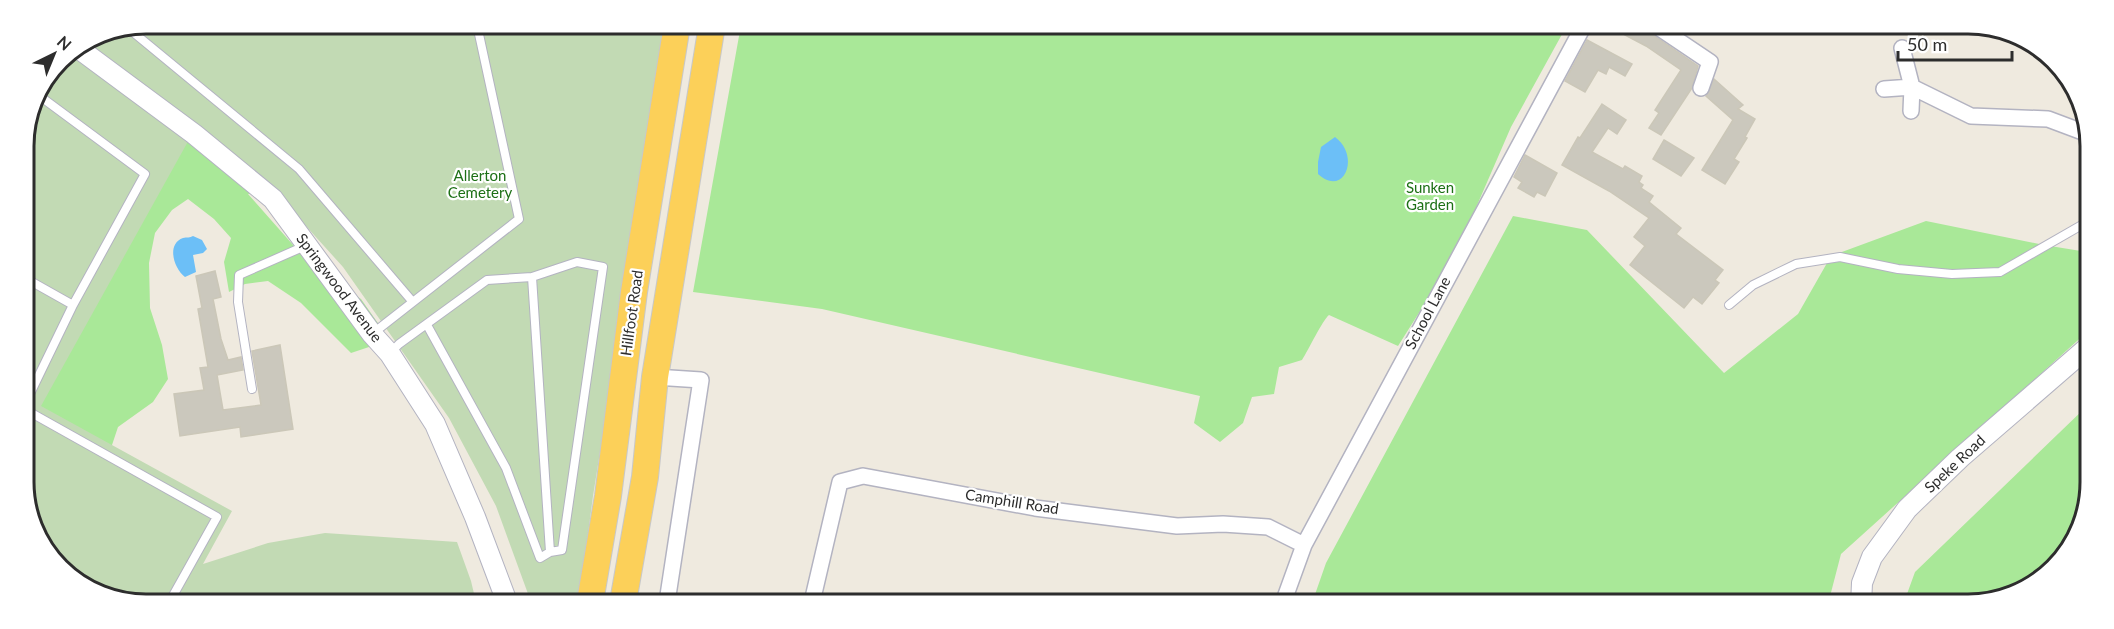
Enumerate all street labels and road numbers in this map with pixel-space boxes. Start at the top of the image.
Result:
street label: Springwood Avenue [293,229,387,345]
street label: Hillfoot Road [616,269,646,357]
street label: School Lane [1401,273,1454,352]
street label: Speke Road [1920,431,1988,496]
street label: Camphill Road [964,485,1060,517]

